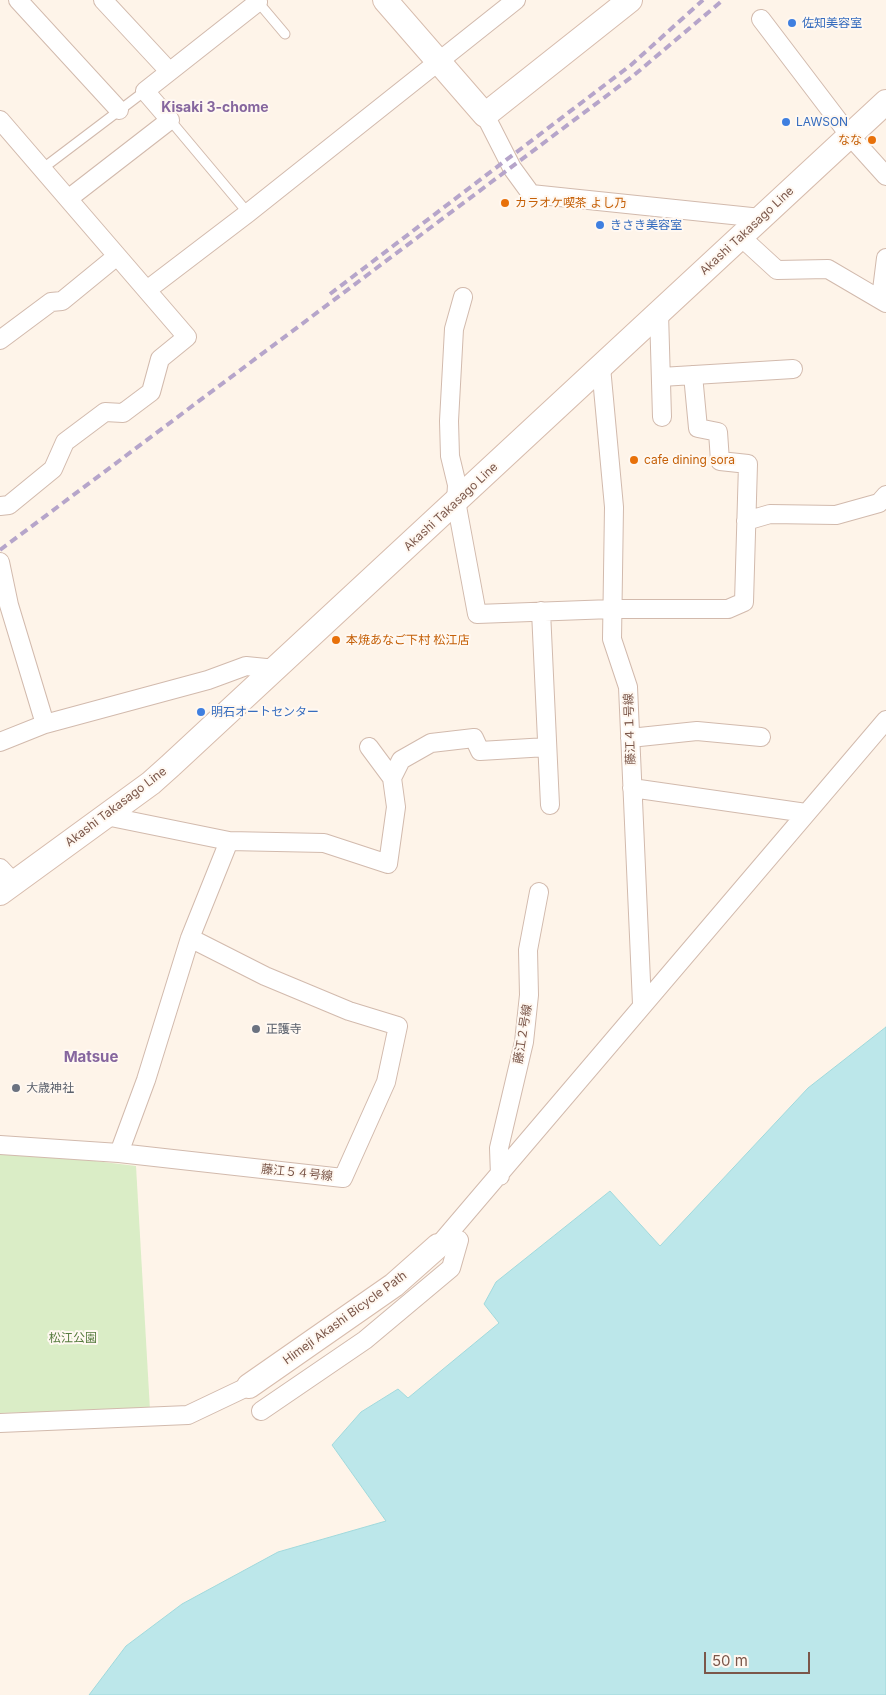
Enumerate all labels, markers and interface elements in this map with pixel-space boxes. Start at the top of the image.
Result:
place label: 佐知美容室 [802,16,862,30]
marker: 佐知美容室 [786,17,798,29]
district label: Kisaki 3-chome [161,100,269,116]
place label: LAWSON [796,115,848,129]
marker: LAWSON [780,116,792,128]
place label: なな [838,133,862,147]
marker: なな [866,134,878,146]
street label: Akashi Takasago Line [697,184,797,278]
place label: カラオケ喫茶 よし乃 [515,196,626,210]
marker: カラオケ喫茶 よし乃 [499,197,511,209]
place label: きさき美容室 [610,218,682,232]
marker: きさき美容室 [594,219,606,231]
place label: cafe dining sora [644,453,735,467]
marker: cafe dining sora [628,454,640,466]
street label: Akashi Takasago Line [401,460,501,554]
place label: 本焼あなご下村 松江店 [346,633,469,647]
marker: 本焼あなご下村 松江店 [330,634,342,646]
street label: 藤江４１号線 [622,693,638,765]
place label: 明石オートセンター [211,705,319,719]
marker: 明石オートセンター [195,706,207,718]
street label: Akashi Takasago Line [63,764,169,850]
street label: 藤江２号線 [511,1003,535,1065]
place label: 正護寺 [266,1022,302,1036]
marker: 正護寺 [250,1023,262,1035]
district label: Matsue [64,1048,118,1066]
place label: 大歳神社 [26,1081,74,1095]
marker: 大歳神社 [10,1082,22,1094]
street label: 藤江５４号線 [260,1162,334,1184]
street label: Himeji Akashi Bicycle Path [280,1268,410,1368]
park label: 松江公園 [49,1331,97,1345]
scale bar [706,1642,812,1674]
text: 50 m [712,1651,748,1670]

